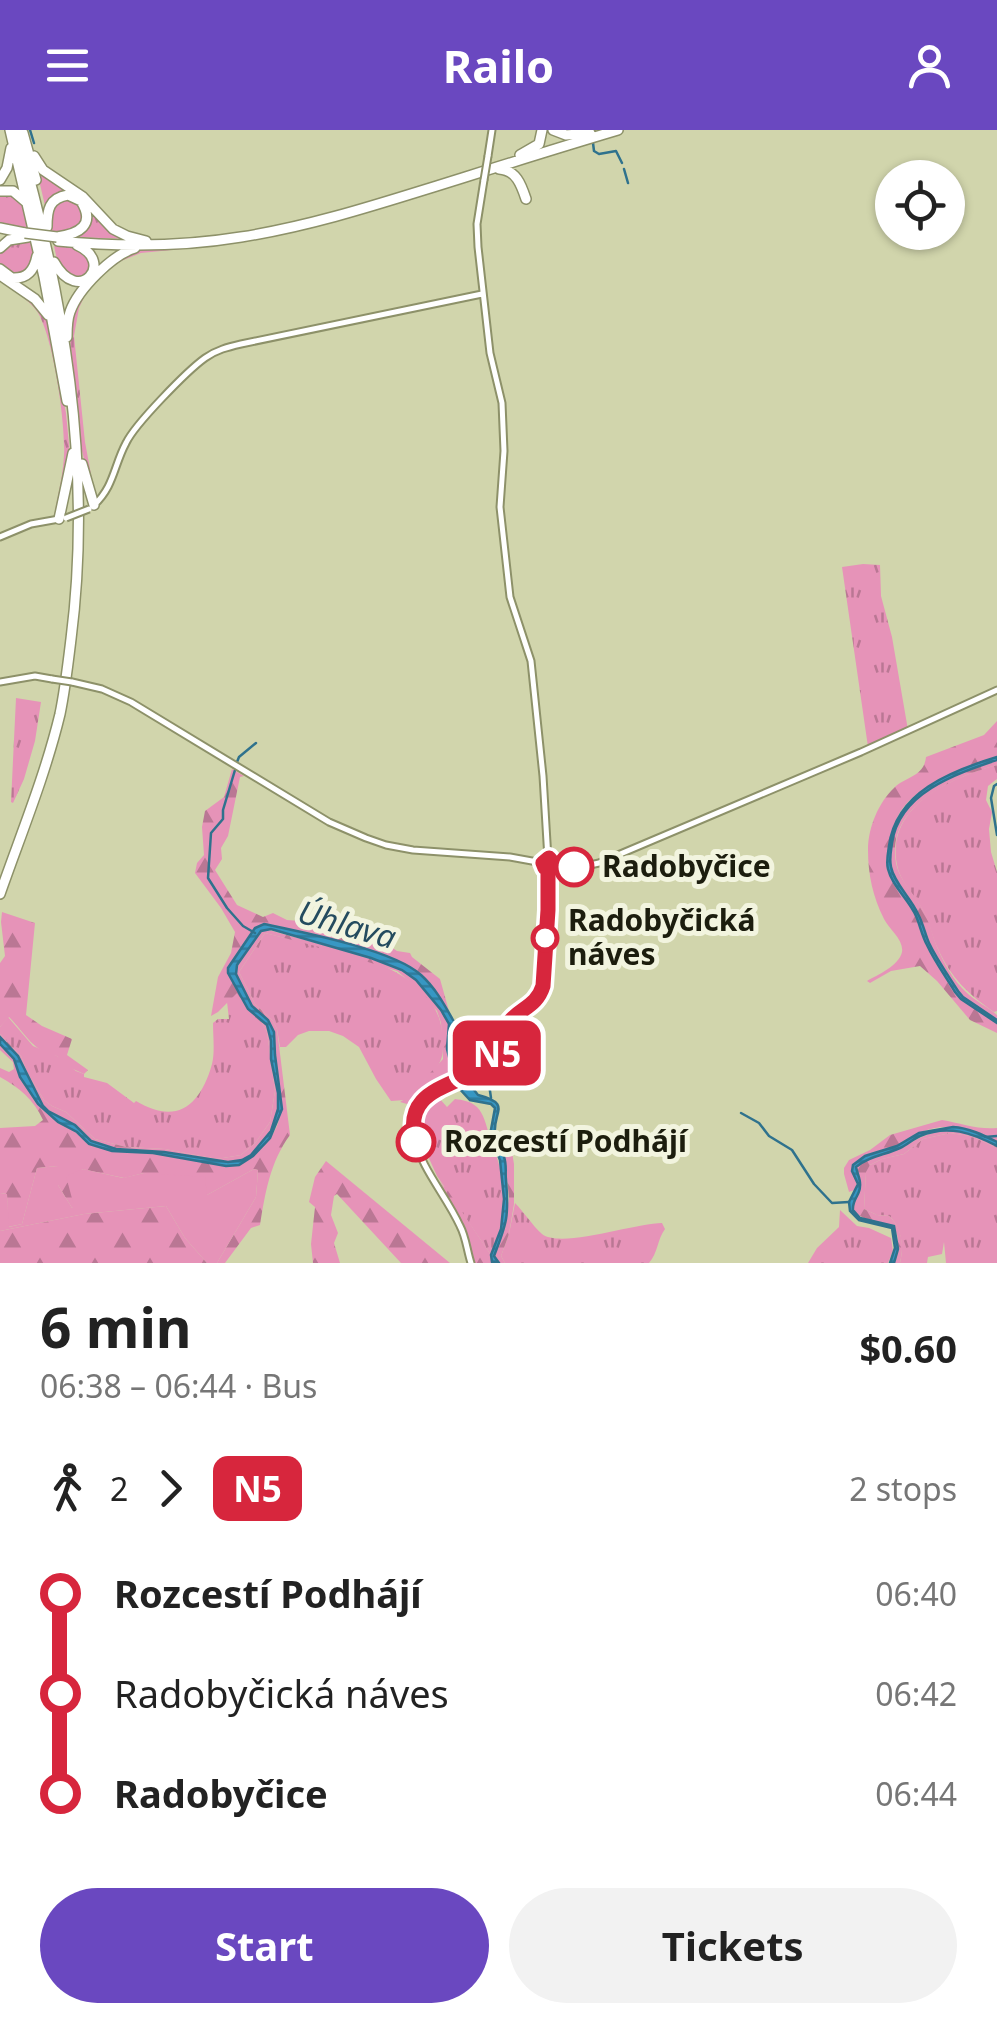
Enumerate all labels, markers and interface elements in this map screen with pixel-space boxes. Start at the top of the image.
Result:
text: Railo [443,35,554,96]
icon: menu [40,38,95,93]
icon: person [902,38,957,93]
map controls [875,160,965,250]
button: locate [875,160,965,250]
place label: Radobyčice [602,845,771,886]
marker: Radobyčice [555,848,593,886]
water label: Úhlava [294,889,401,958]
place label: Radobyčická náves [568,899,755,974]
marker: Radobyčická náves [532,925,558,951]
line badge: N5 [452,1020,542,1086]
text: N5 [473,1030,521,1077]
place label: Rozcestí Podhájí [444,1120,689,1161]
marker: Rozcestí Podhájí [397,1123,435,1161]
text: 6 min [40,1289,192,1364]
text: $0.60 [859,1322,957,1374]
text: 06:38 – 06:44 · Bus [40,1364,317,1407]
icon: walk [40,1461,95,1516]
icon: forward [143,1461,198,1516]
text: N5 [233,1465,282,1512]
text: 2 [110,1467,128,1510]
text: 2 stops [849,1467,957,1510]
text: Rozcestí Podhájí [114,1567,422,1619]
text: 06:40 [875,1572,957,1615]
text: Radobyčická náves [114,1667,449,1719]
text: 06:42 [875,1672,957,1715]
text: Radobyčice [114,1767,328,1819]
text: 06:44 [875,1772,957,1815]
button: Start [40,1888,489,2003]
button: Tickets [509,1888,957,2003]

